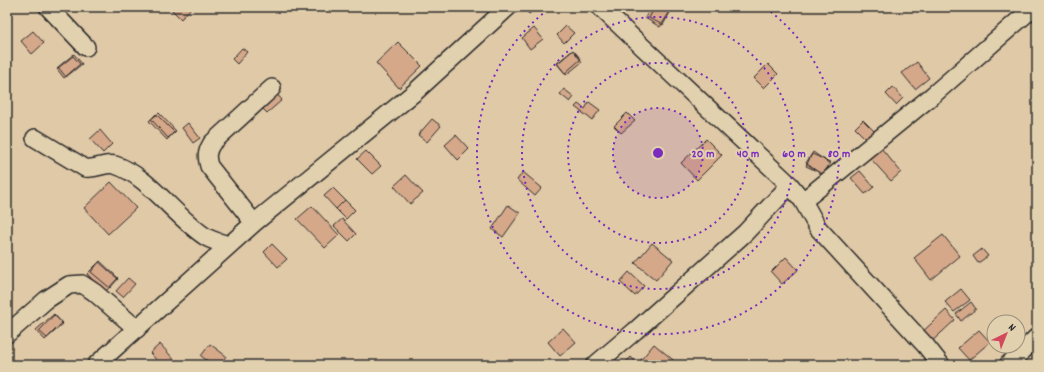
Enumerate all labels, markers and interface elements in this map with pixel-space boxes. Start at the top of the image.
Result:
centre of rings [651,146,665,160]
text: 20 m [692,146,714,163]
text: 40 m [737,146,759,163]
text: 60 m [782,146,806,163]
text: 80 m [828,146,850,163]
north arrow [986,314,1026,354]
text: N [1004,320,1019,336]

